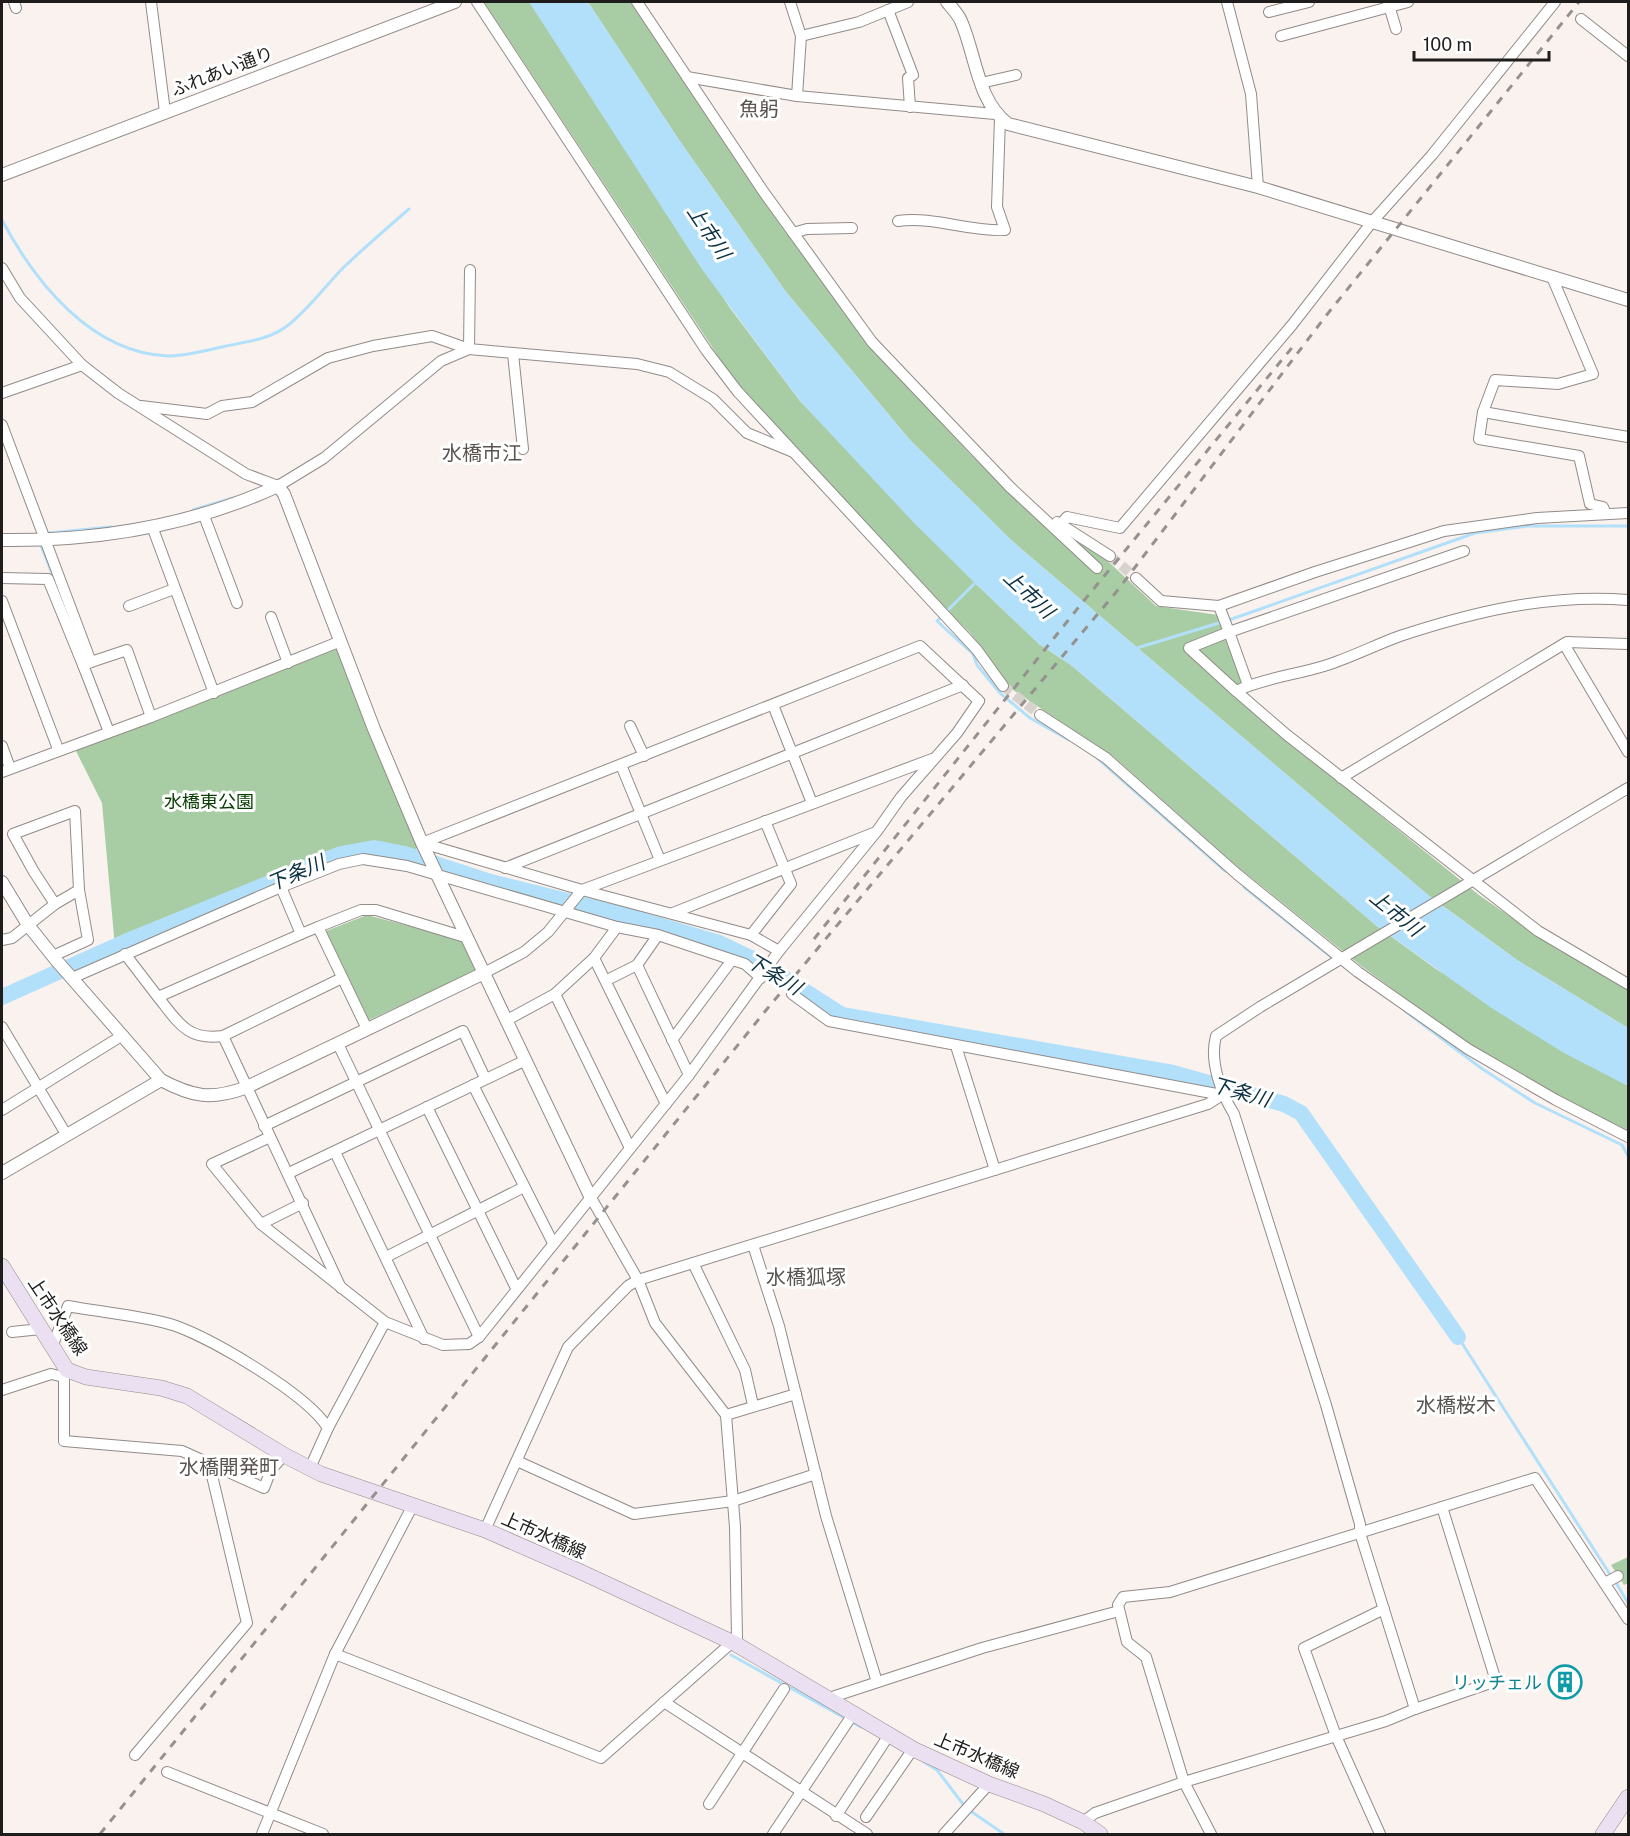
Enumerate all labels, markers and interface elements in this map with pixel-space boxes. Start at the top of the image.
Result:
scale bar [1414,24,1549,62]
text: 100 m [1423,34,1472,55]
street label: ふれあい通り [168,42,276,100]
district label: 魚躬 [739,97,779,121]
water label: 上市川 [682,200,737,265]
district label: 水橋市江 [442,441,522,465]
water label: 上市川 [999,565,1061,625]
park label: 水橋東公園 [164,791,254,812]
water label: 下条川 [264,849,330,896]
water label: 上市川 [1365,885,1428,942]
water label: 下条川 [742,948,808,1001]
water label: 下条川 [1209,1072,1275,1112]
district label: 水橋狐塚 [766,1265,846,1289]
street label: 上市水橋線 [24,1273,92,1359]
district label: 水橋桜木 [1416,1393,1496,1417]
district label: 水橋開発町 [179,1455,279,1479]
street label: 上市水橋線 [499,1507,589,1563]
building icon: リッチェル [1547,1664,1583,1700]
place label: リッチェル [1452,1672,1542,1693]
street label: 上市水橋線 [931,1728,1023,1782]

